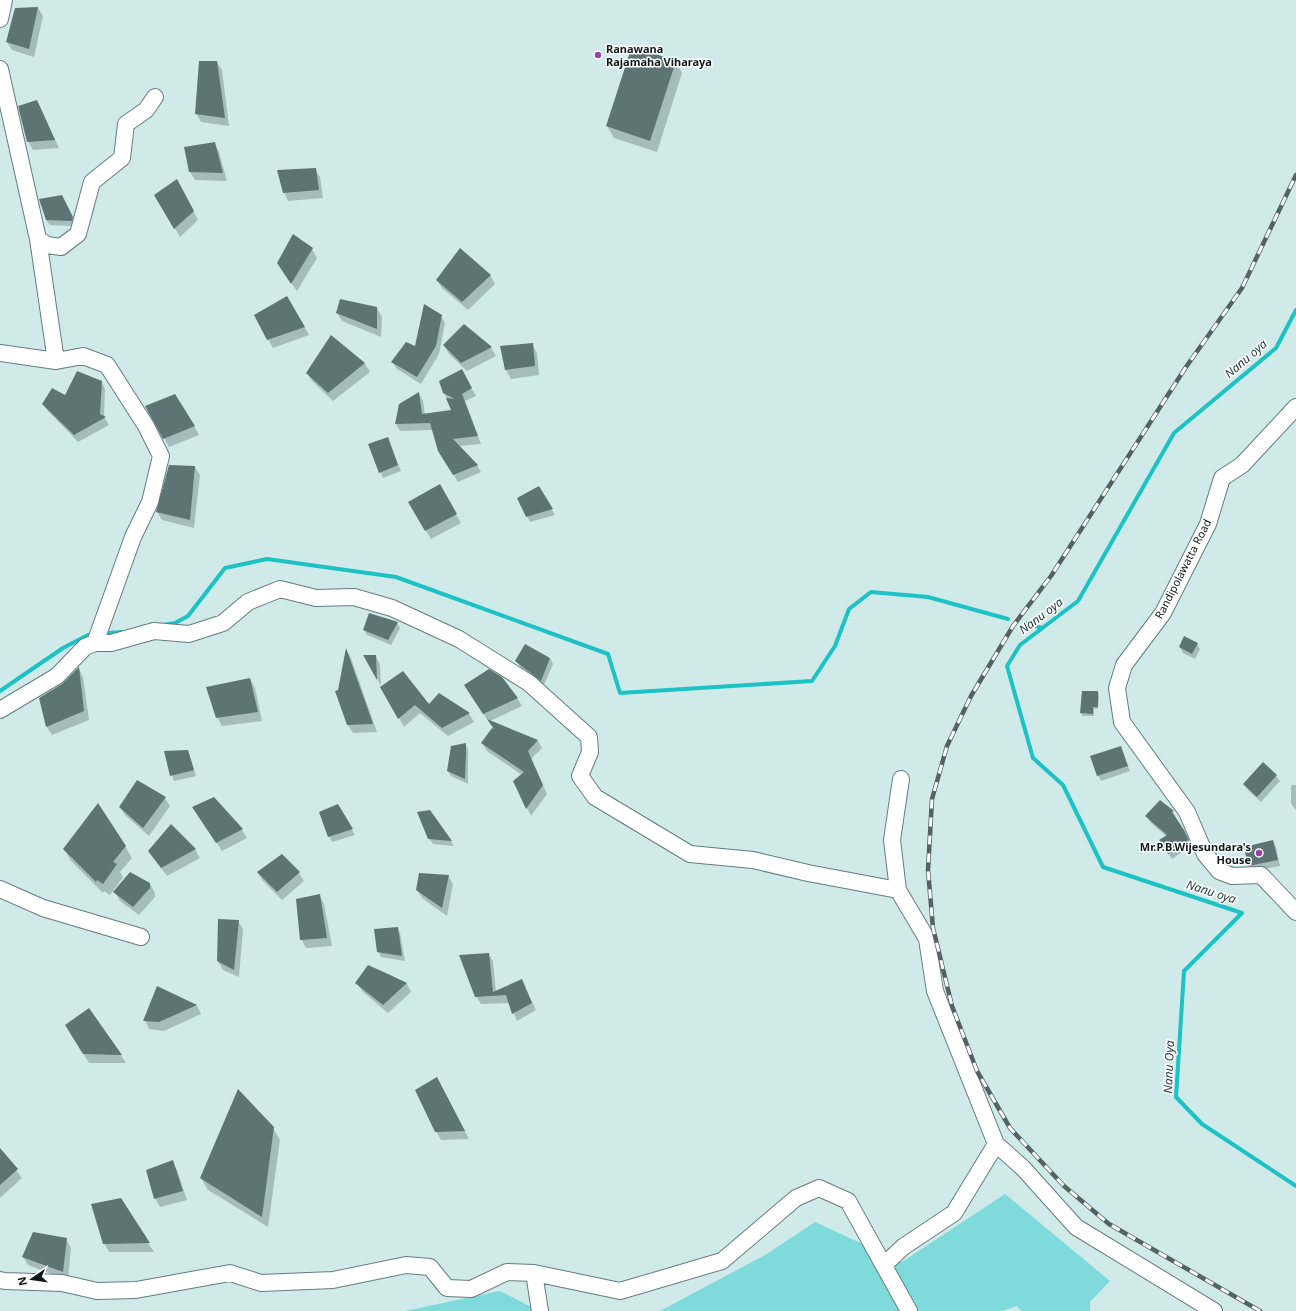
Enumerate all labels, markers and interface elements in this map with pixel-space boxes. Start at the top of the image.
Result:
place label: Ranawana Rajamaha Viharaya [606,41,712,69]
marker: Ranawana Rajamaha Viharaya [593,50,603,60]
water label: Nanu oya [1221,335,1271,382]
street label: Randipolawatta Road [1151,516,1214,621]
water label: Nanu oya [1015,593,1066,638]
place label: Mr.P.B.Wijesundara's House [1140,839,1251,867]
marker: Mr.P.B.Wijesundara's House [1254,848,1264,858]
water label: Nanu oya [1184,876,1238,908]
water label: Nanu Oya [1159,1040,1178,1094]
north arrow [12,1259,52,1299]
text: N [13,1275,30,1287]

